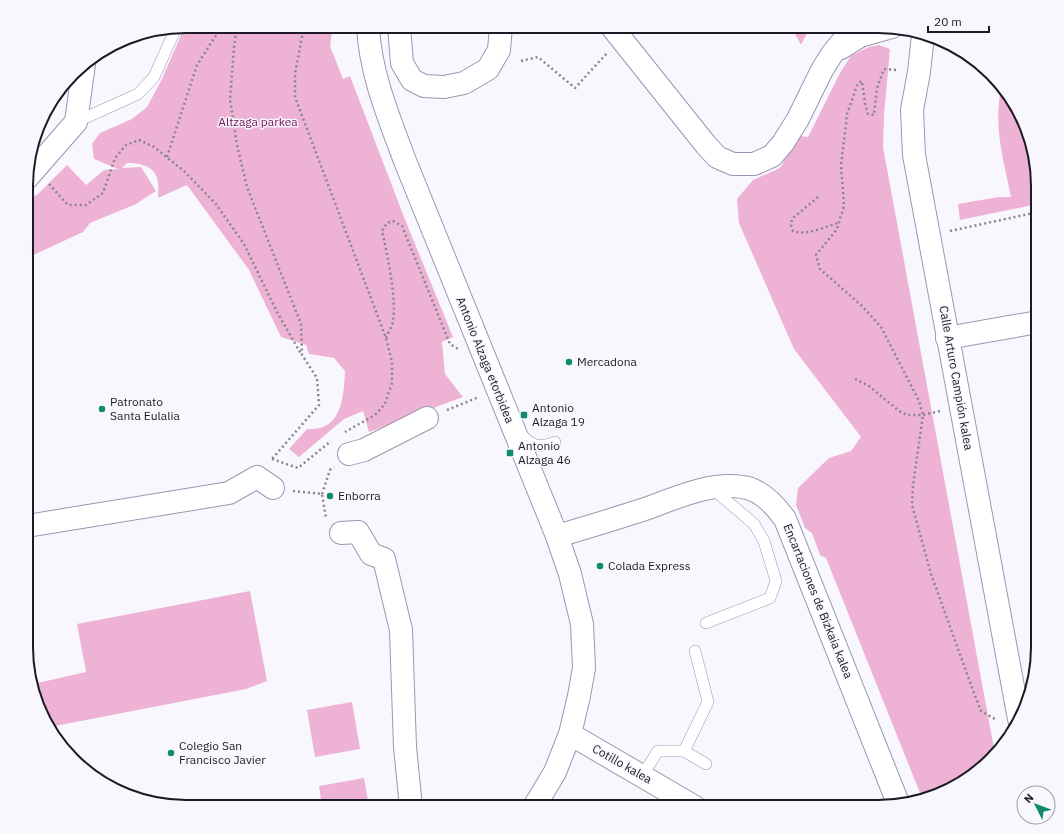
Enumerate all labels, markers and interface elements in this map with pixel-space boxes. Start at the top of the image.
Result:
scale bar [928,8,989,34]
text: 20 m [934,14,962,29]
park label: Altzaga parkea [218,114,298,129]
street label: Antonio Alzaga etorbidea [453,294,518,426]
street label: Calle Arturo Campión kalea [936,305,977,452]
place label: Mercadona [577,354,638,369]
marker: Mercadona [564,357,574,367]
place label: Patronato Santa Eulalia [110,394,180,423]
place label: Antonio Alzaga 19 [532,400,585,429]
marker: Patronato Santa Eulalia [97,404,107,414]
marker: Antonio Alzaga 19 [519,410,529,420]
place label: Antonio Alzaga 46 [518,438,571,467]
marker: Antonio Alzaga 46 [505,448,515,458]
place label: Enborra [338,488,381,503]
marker: Enborra [325,491,335,501]
street label: Encartaciones de Bizkaia kalea [780,521,857,681]
place label: Colada Express [608,558,691,573]
marker: Colada Express [595,561,605,571]
place label: Colegio San Francisco Javier [179,738,266,767]
street label: Cotillo kalea [590,740,655,787]
marker: Colegio San Francisco Javier [166,748,176,758]
north arrow [1016,785,1056,825]
text: N [1021,791,1036,806]

